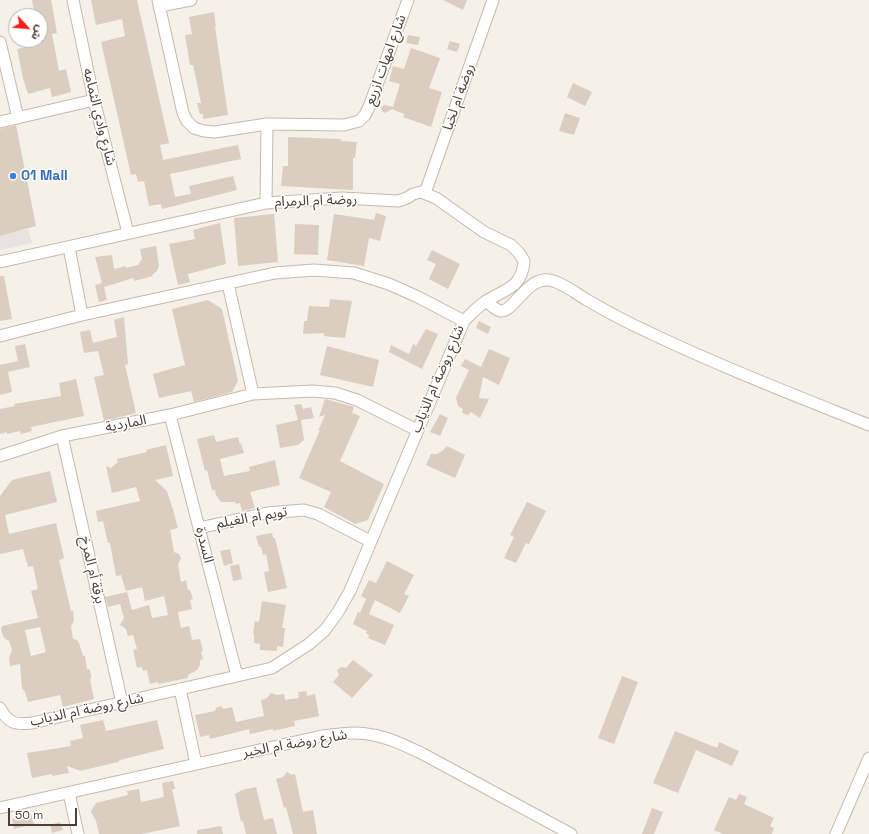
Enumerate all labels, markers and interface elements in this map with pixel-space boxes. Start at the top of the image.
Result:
north arrow [8,8,48,48]
street label: شارع امهات ازريع [362,12,410,108]
text: ش [28,23,47,43]
street label: روضة ام لخبا [440,61,478,133]
street label: شارع وادي الثمامه [79,66,119,168]
place label: 01 Mall [21,168,68,184]
marker: 01 Mall [8,171,18,181]
street label: روضة ام الرمرام [274,191,358,211]
street label: شارع روضة ام الذياب [408,323,468,435]
street label: الماردية [104,412,148,436]
street label: تويم أم الغيلم [215,504,289,532]
street label: السدرة [191,525,217,565]
street label: برقة أم المرخ [76,535,108,605]
street label: شارع روضة ام الذياب [29,690,145,730]
street label: شارع روضة ام الخير [242,727,348,761]
scale bar [10,800,79,826]
text: 50 m [15,807,43,823]

